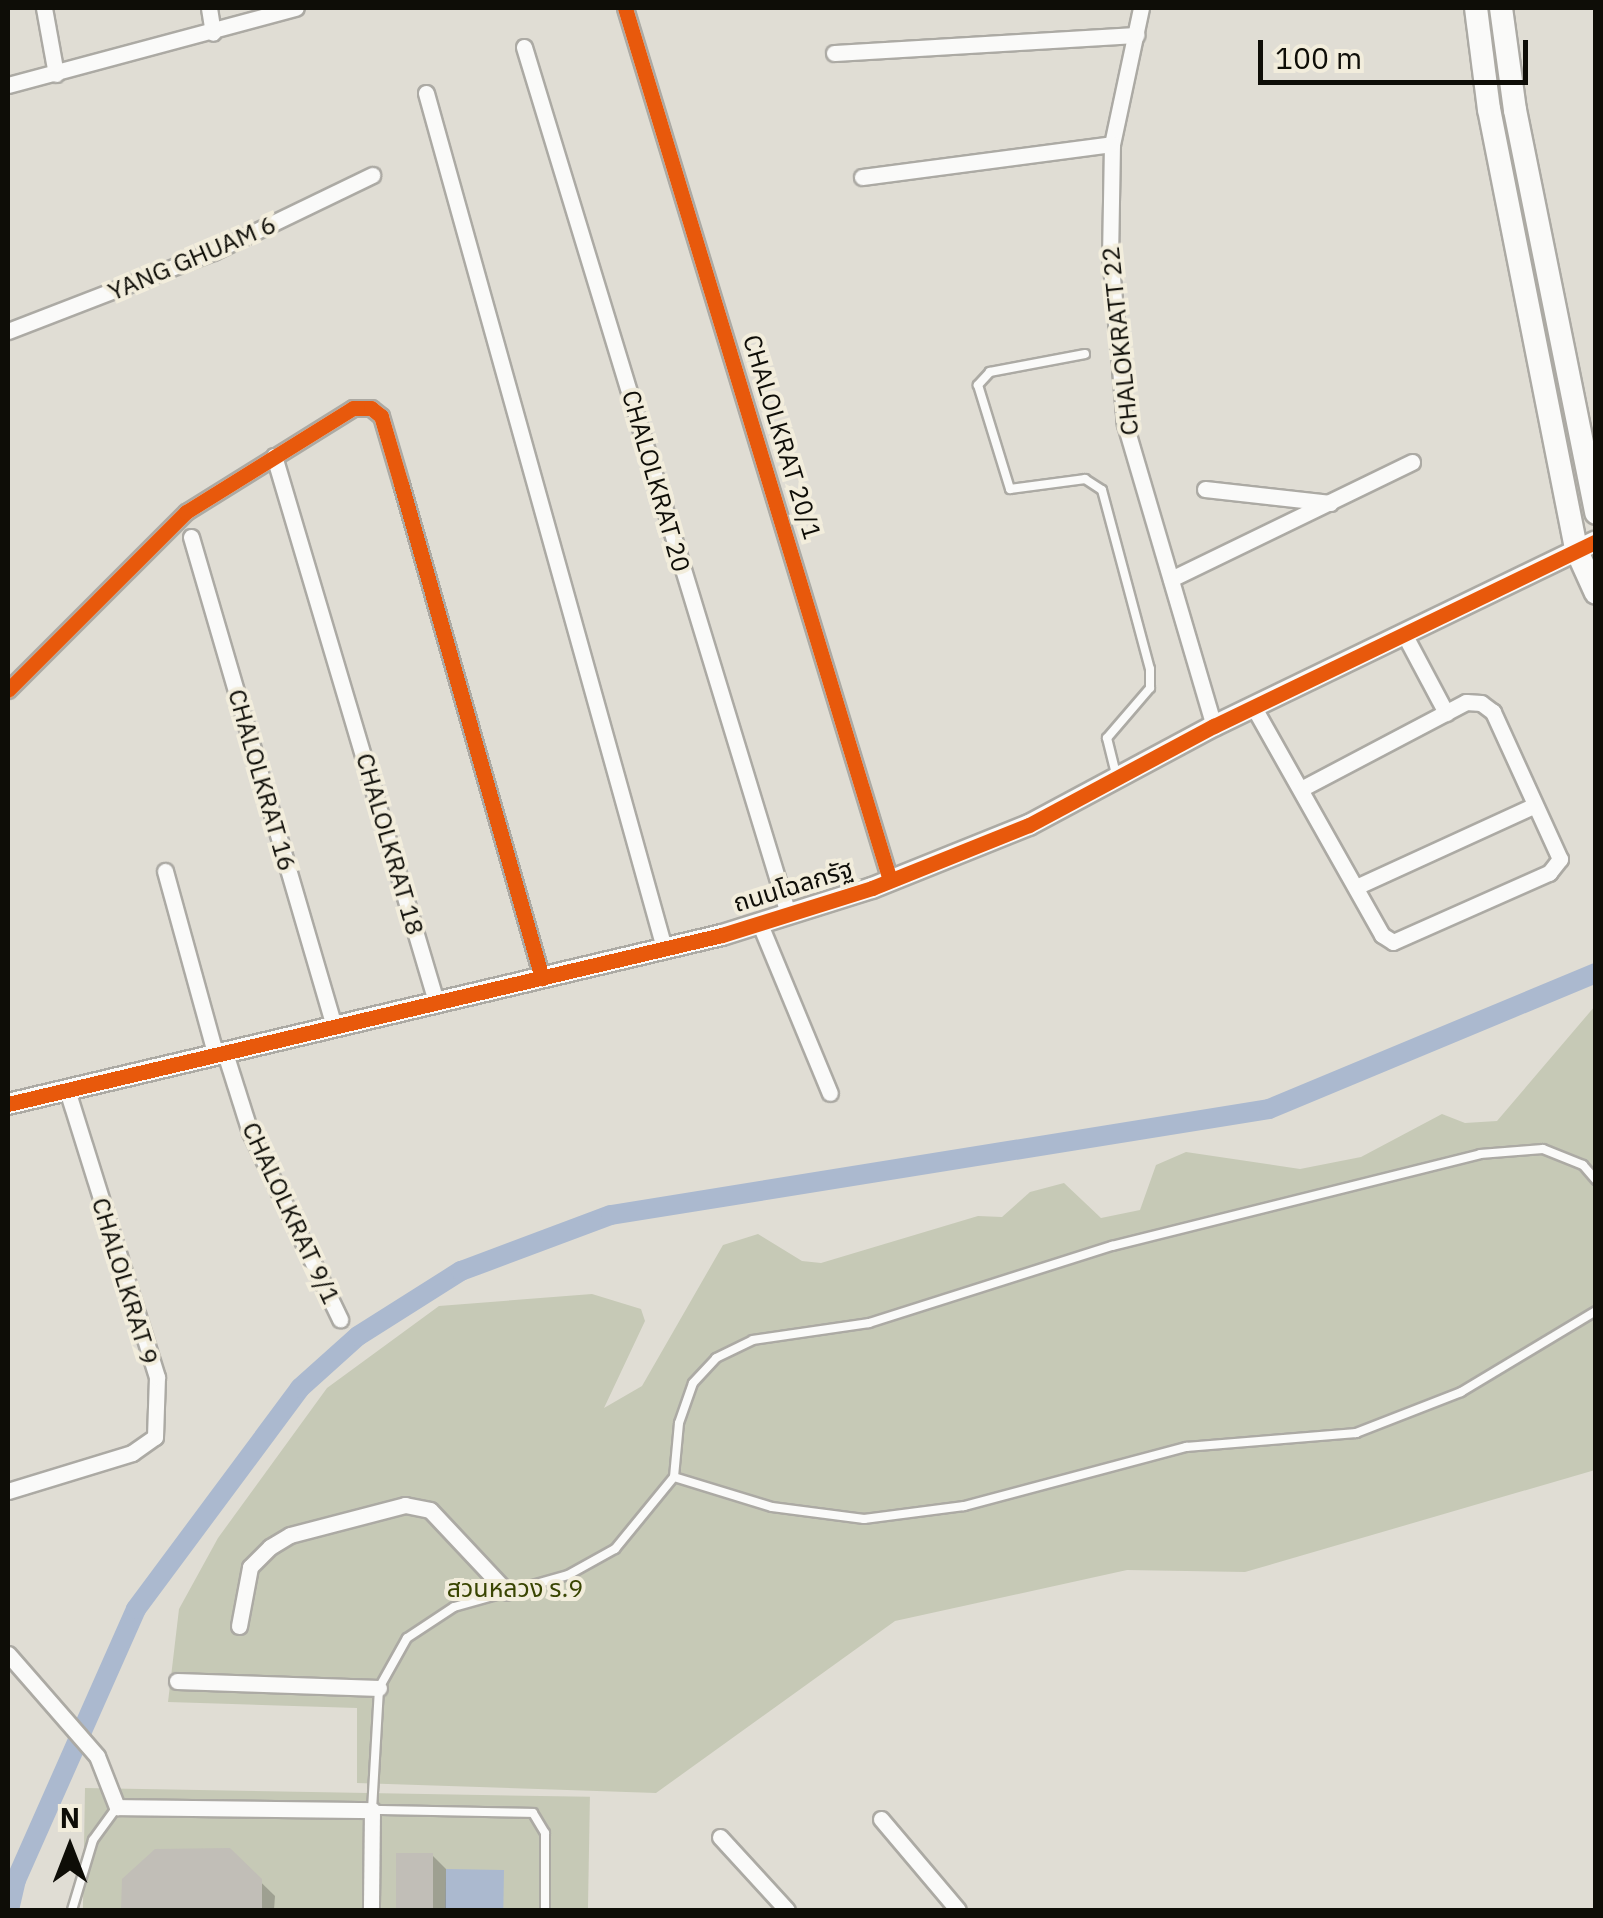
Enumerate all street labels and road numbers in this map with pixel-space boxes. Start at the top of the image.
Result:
street label: YANG GHUAM 6 [104,209,280,307]
street label: CHALOKRATT 22 [1095,245,1145,437]
street label: CHALOLKRAT 20/1 [737,331,827,543]
street label: CHALOLKRAT 20 [616,387,696,575]
street label: CHALOLKRAT 16 [222,686,302,874]
street label: CHALOLKRAT 18 [350,750,430,938]
street label: ถนนโฉลกรัฐ [730,854,856,918]
street label: CHALOLKRAT 9/1 [236,1117,346,1309]
street label: CHALOLKRAT 9 [85,1194,165,1368]

